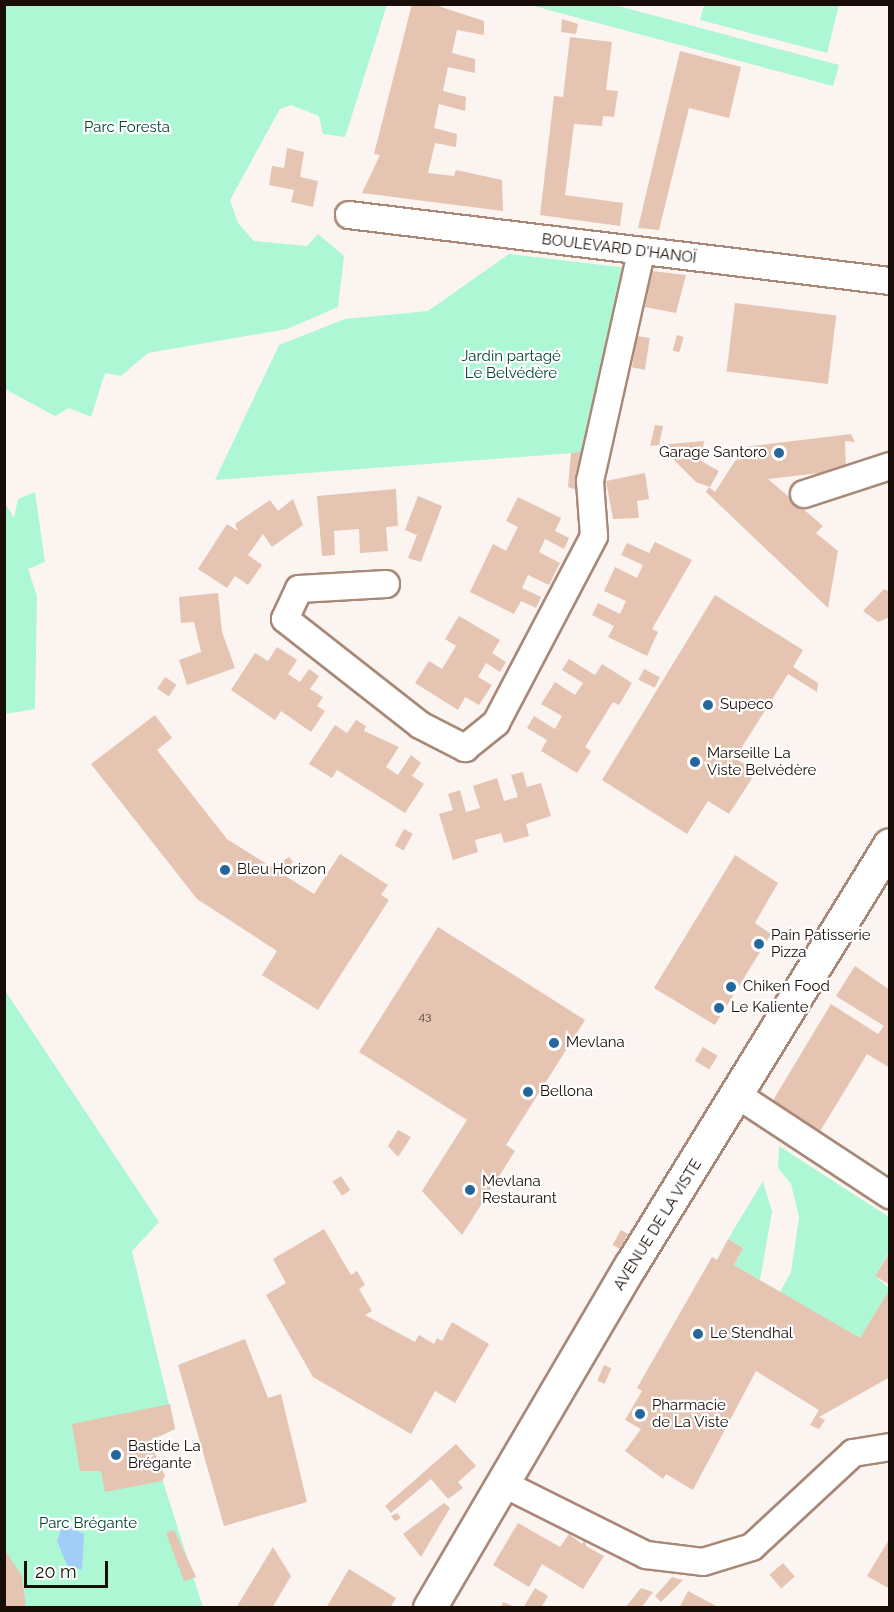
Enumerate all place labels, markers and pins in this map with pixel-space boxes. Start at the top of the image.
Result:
place label: Garage Santoro [659,444,767,462]
marker: Garage Santoro [772,446,786,460]
place label: Supeco [720,696,773,714]
marker: Supeco [701,698,715,712]
place label: Marseille La Viste Belvédère [707,744,816,779]
marker: Marseille La Viste Belvédère [688,755,702,769]
place label: Bleu Horizon [237,861,326,879]
marker: Bleu Horizon [218,863,232,877]
place label: Pain Patisserie Pizza [771,926,871,961]
marker: Pain Patisserie Pizza [752,937,766,951]
place label: Chiken Food [743,978,830,996]
marker: Chiken Food [724,980,738,994]
place label: Le Kaliente [731,999,809,1017]
marker: Le Kaliente [712,1001,726,1015]
place label: Mevlana [566,1034,625,1052]
marker: Mevlana [547,1036,561,1050]
place label: Bellona [540,1083,593,1101]
marker: Bellona [521,1085,535,1099]
place label: Mevlana Restaurant [482,1172,557,1207]
marker: Mevlana Restaurant [463,1183,477,1197]
place label: Le Stendhal [710,1325,793,1343]
marker: Le Stendhal [691,1327,705,1341]
place label: Pharmacie de La Viste [652,1396,729,1431]
marker: Pharmacie de La Viste [633,1407,647,1421]
place label: Bastide La Brégante [128,1437,201,1472]
marker: Bastide La Brégante [109,1448,123,1462]

